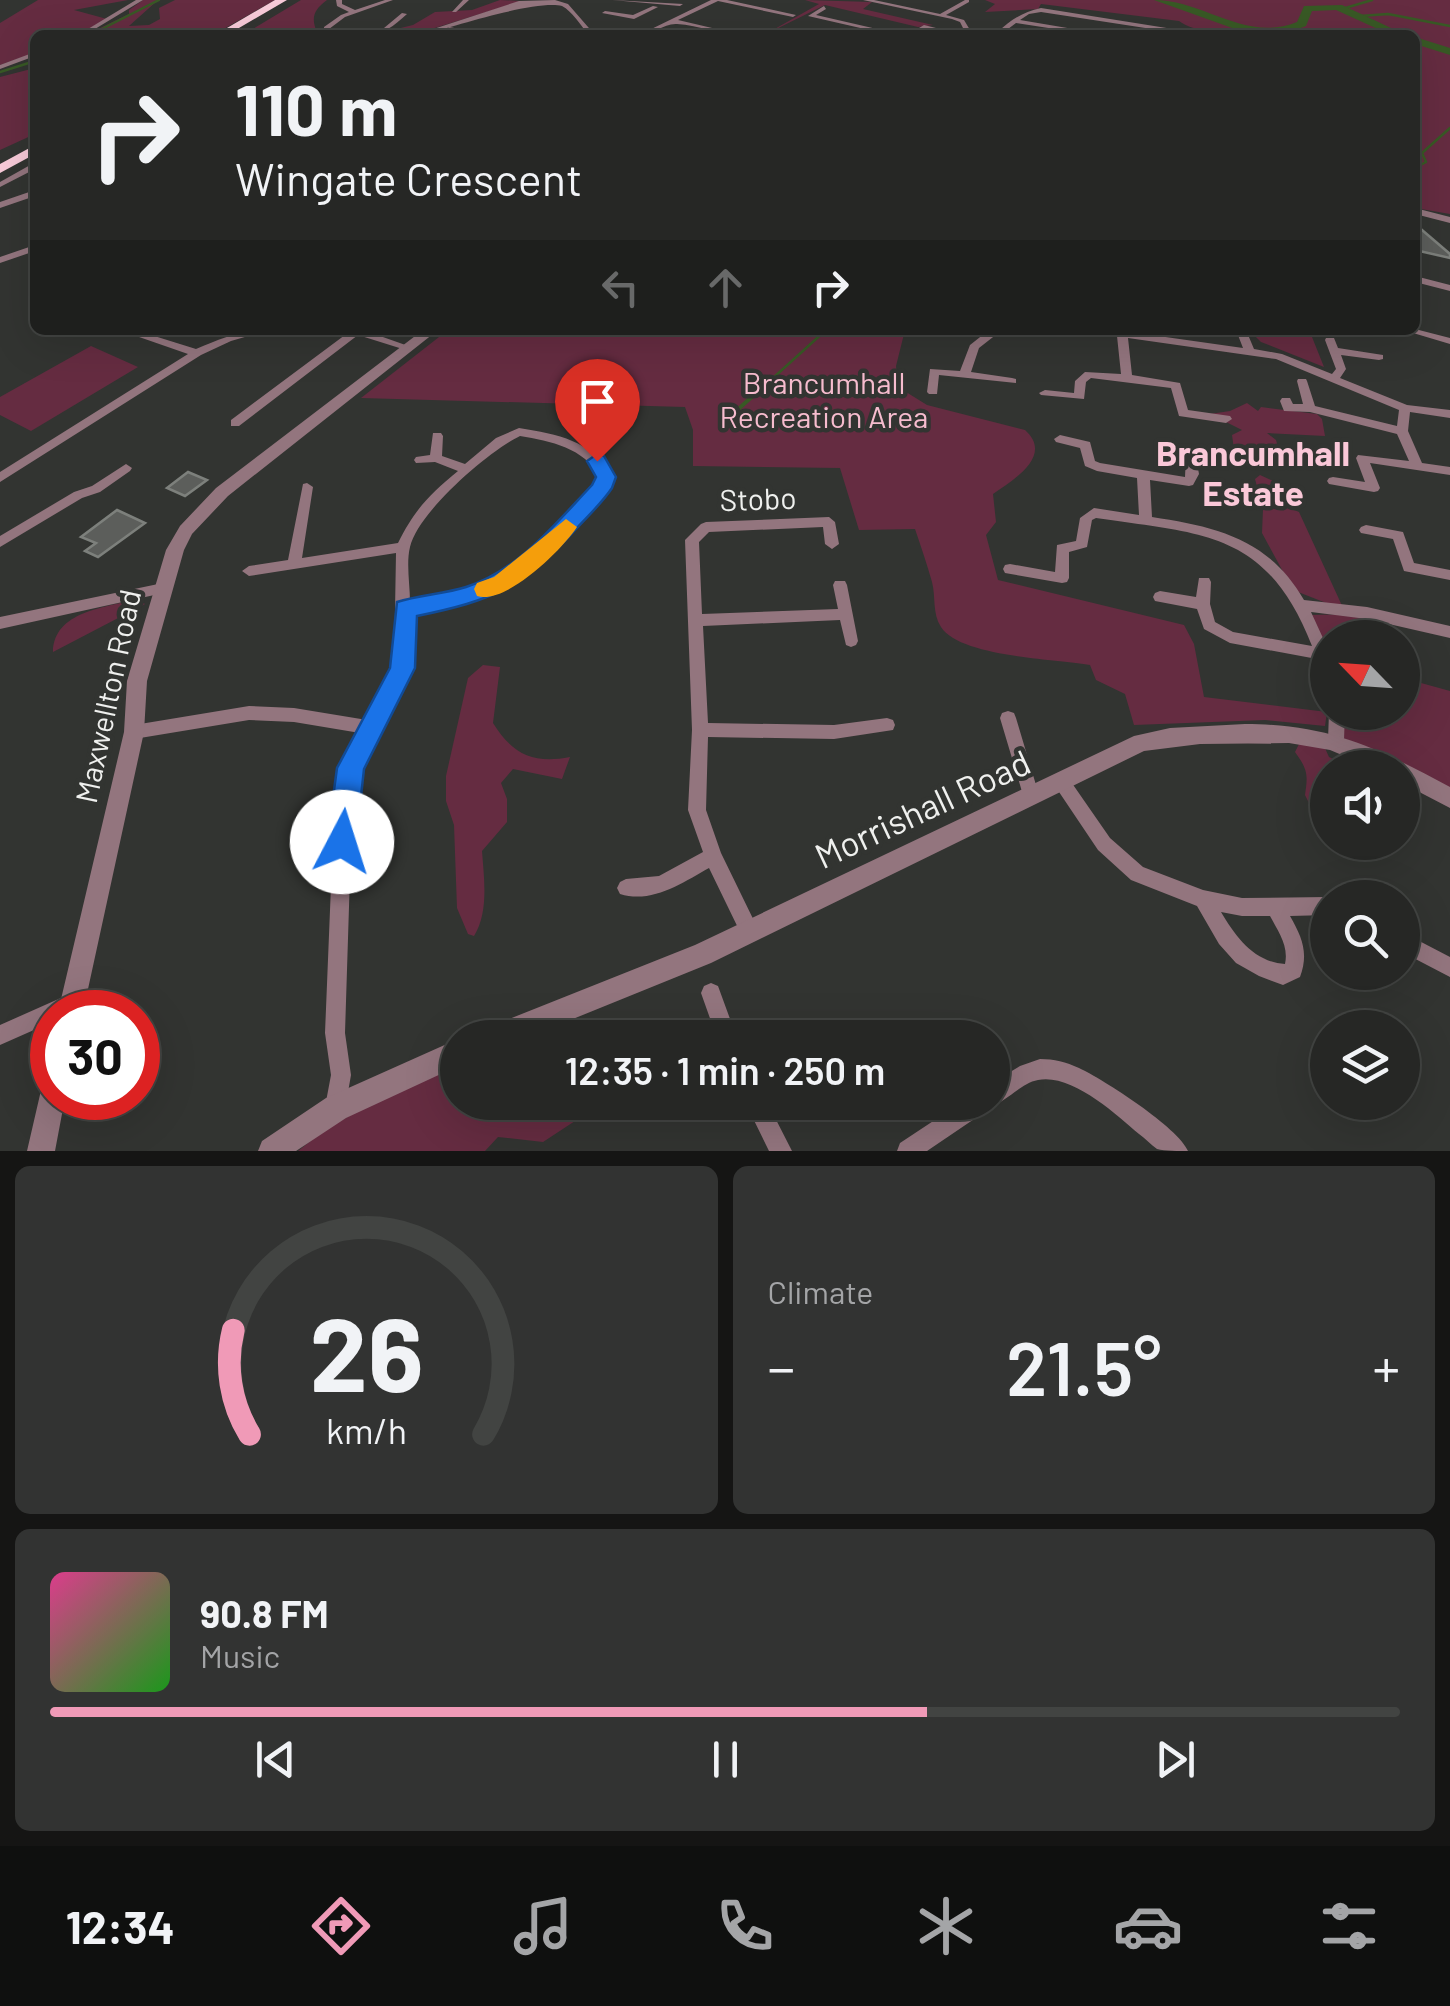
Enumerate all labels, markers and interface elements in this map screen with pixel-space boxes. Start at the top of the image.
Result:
text: 110 m [235,66,397,150]
icon: right [70,70,200,200]
text: Wingate Crescent [235,151,582,205]
icon: left [593,260,648,315]
icon: ahead [698,260,753,315]
icon: right [803,260,858,315]
pin [555,359,640,462]
park label: Brancumhall Recreation Area [720,364,928,434]
icon: arrive [570,374,625,429]
district label: Brancumhall Estate [1156,431,1350,513]
street label: Stobo [719,479,797,517]
street label: Maxwellton Road [67,586,147,806]
north arrow [1310,620,1420,730]
map controls [1310,620,1420,1120]
street label: Morrishall Road [808,740,1036,876]
button: sound [1310,750,1420,860]
position arrow [290,790,394,894]
button: search [1310,880,1420,990]
speed limit sign: 30 [30,990,160,1120]
button: layers [1310,1010,1420,1120]
text: 12:35 · 1 min · 250 m [565,1047,885,1093]
text: Climate [768,1272,873,1310]
text: 26 [309,1288,423,1413]
text: 21.5° [1006,1321,1162,1411]
text: − [768,1333,795,1399]
text: + [1372,1333,1400,1399]
text: km/h [326,1408,407,1451]
text: 90.8 FM [200,1590,329,1636]
text: Music [200,1636,280,1674]
icon: previous [248,1732,303,1787]
icon: pause [698,1732,753,1787]
icon: next [1148,1732,1203,1787]
icon: directions [306,1891,376,1961]
icon: music [508,1891,578,1961]
icon: phone [710,1891,780,1961]
icon: climate [911,1891,981,1961]
icon: car [1113,1891,1183,1961]
icon: filters [1314,1891,1384,1961]
text: 12:34 [66,1899,175,1953]

